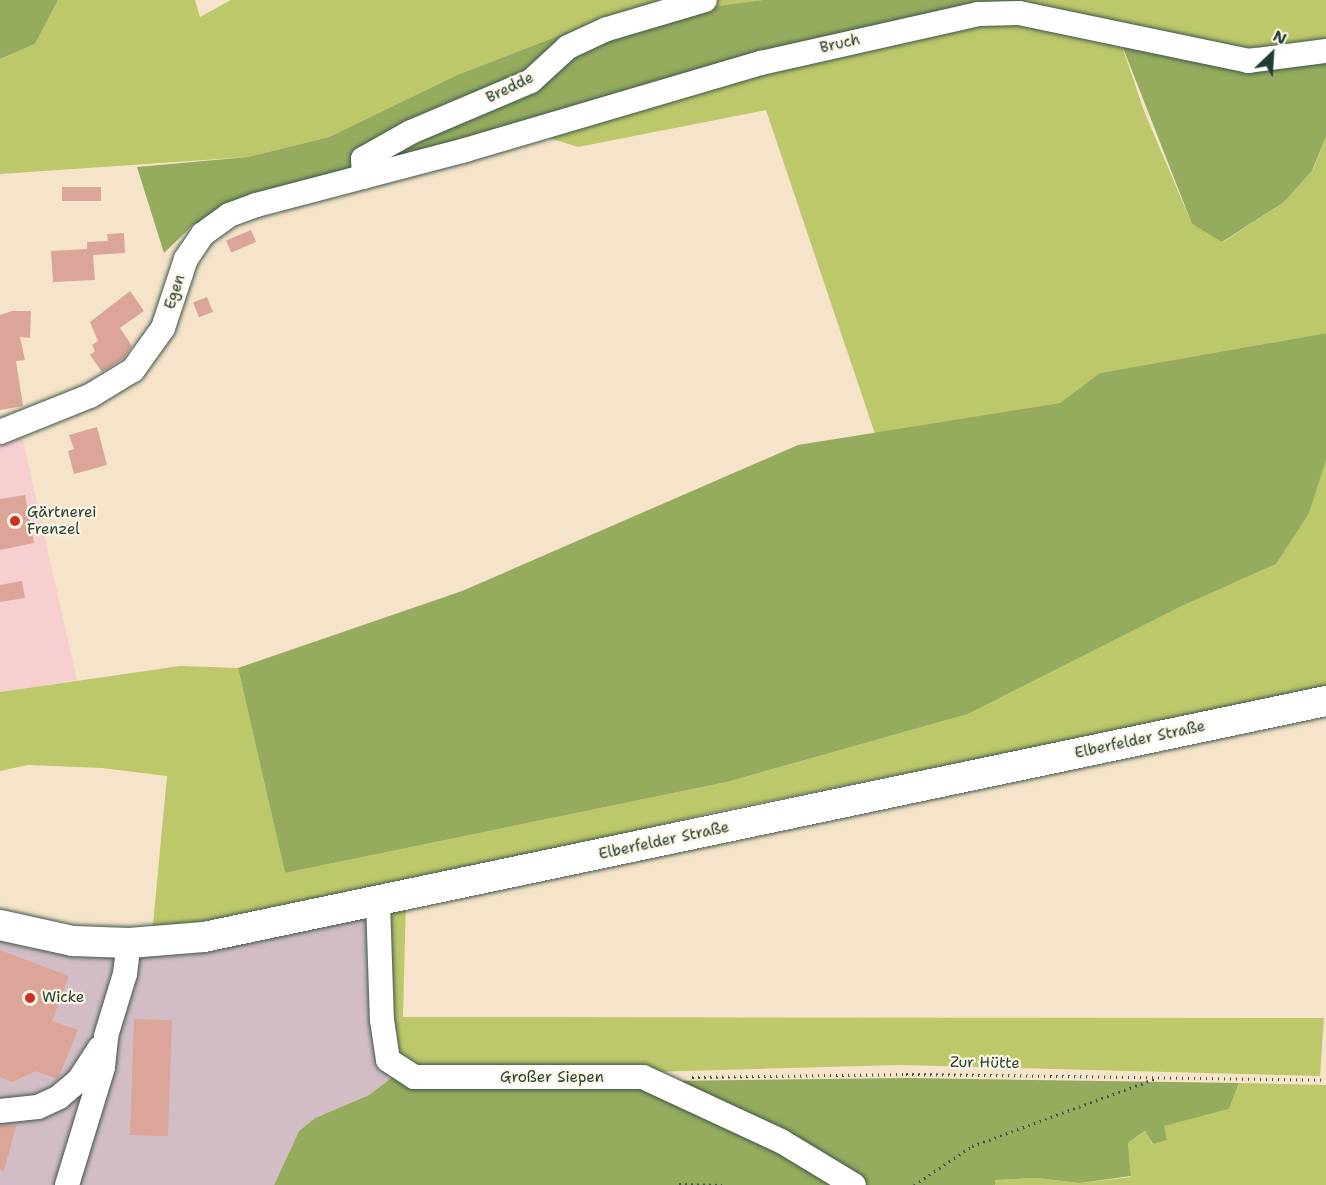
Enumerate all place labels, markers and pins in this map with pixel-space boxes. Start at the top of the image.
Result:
place label: Gärtnerei Frenzel [27,503,96,538]
marker: Gärtnerei Frenzel [8,514,22,528]
place label: Wicke [42,989,84,1007]
marker: Wicke [23,991,37,1005]

